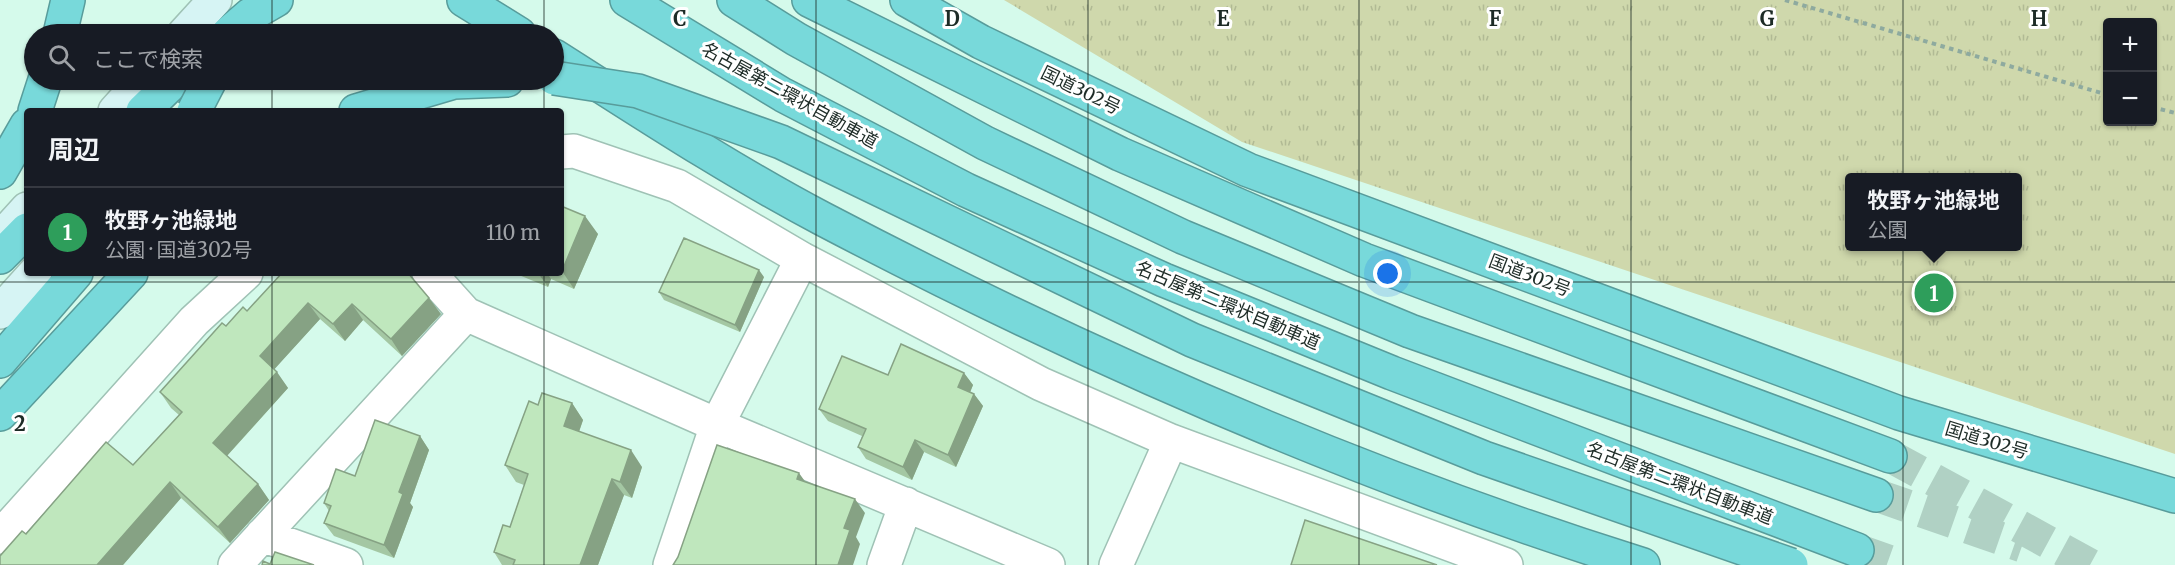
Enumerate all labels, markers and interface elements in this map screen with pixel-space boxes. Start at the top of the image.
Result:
text: C [673,6,687,31]
text: D [944,6,960,31]
text: E [1216,6,1230,31]
text: F [1489,6,1502,31]
text: G [1760,6,1775,31]
text: H [2031,6,2047,31]
map controls [2103,18,2157,126]
button: + [2103,18,2157,72]
search box [24,24,564,90]
street label: 名古屋第二環状自動車道 [698,37,882,153]
icon: search [45,41,78,74]
text: ここで検索 [93,45,203,73]
street label: 国道302号 [1037,61,1125,119]
button: − [2103,72,2157,126]
text: 周辺 [48,133,100,166]
popup [1845,173,2022,251]
text: 牧野ヶ池緑地 [1867,186,2000,214]
text: 牧野ヶ池緑地 [105,206,237,234]
text: 公園 [1867,217,1907,242]
text: 1 [63,220,72,245]
text: 110 m [486,220,540,245]
text: 公園 · 国道302号 [105,237,252,262]
street label: 国道302号 [1486,249,1574,301]
street label: 名古屋第二環状自動車道 [1132,256,1324,354]
your location [1373,259,1402,288]
pin: 1 [1914,270,1954,316]
text: 2 [14,411,26,436]
street label: 国道302号 [1943,416,2031,464]
street label: 名古屋第二環状自動車道 [1583,437,1777,529]

